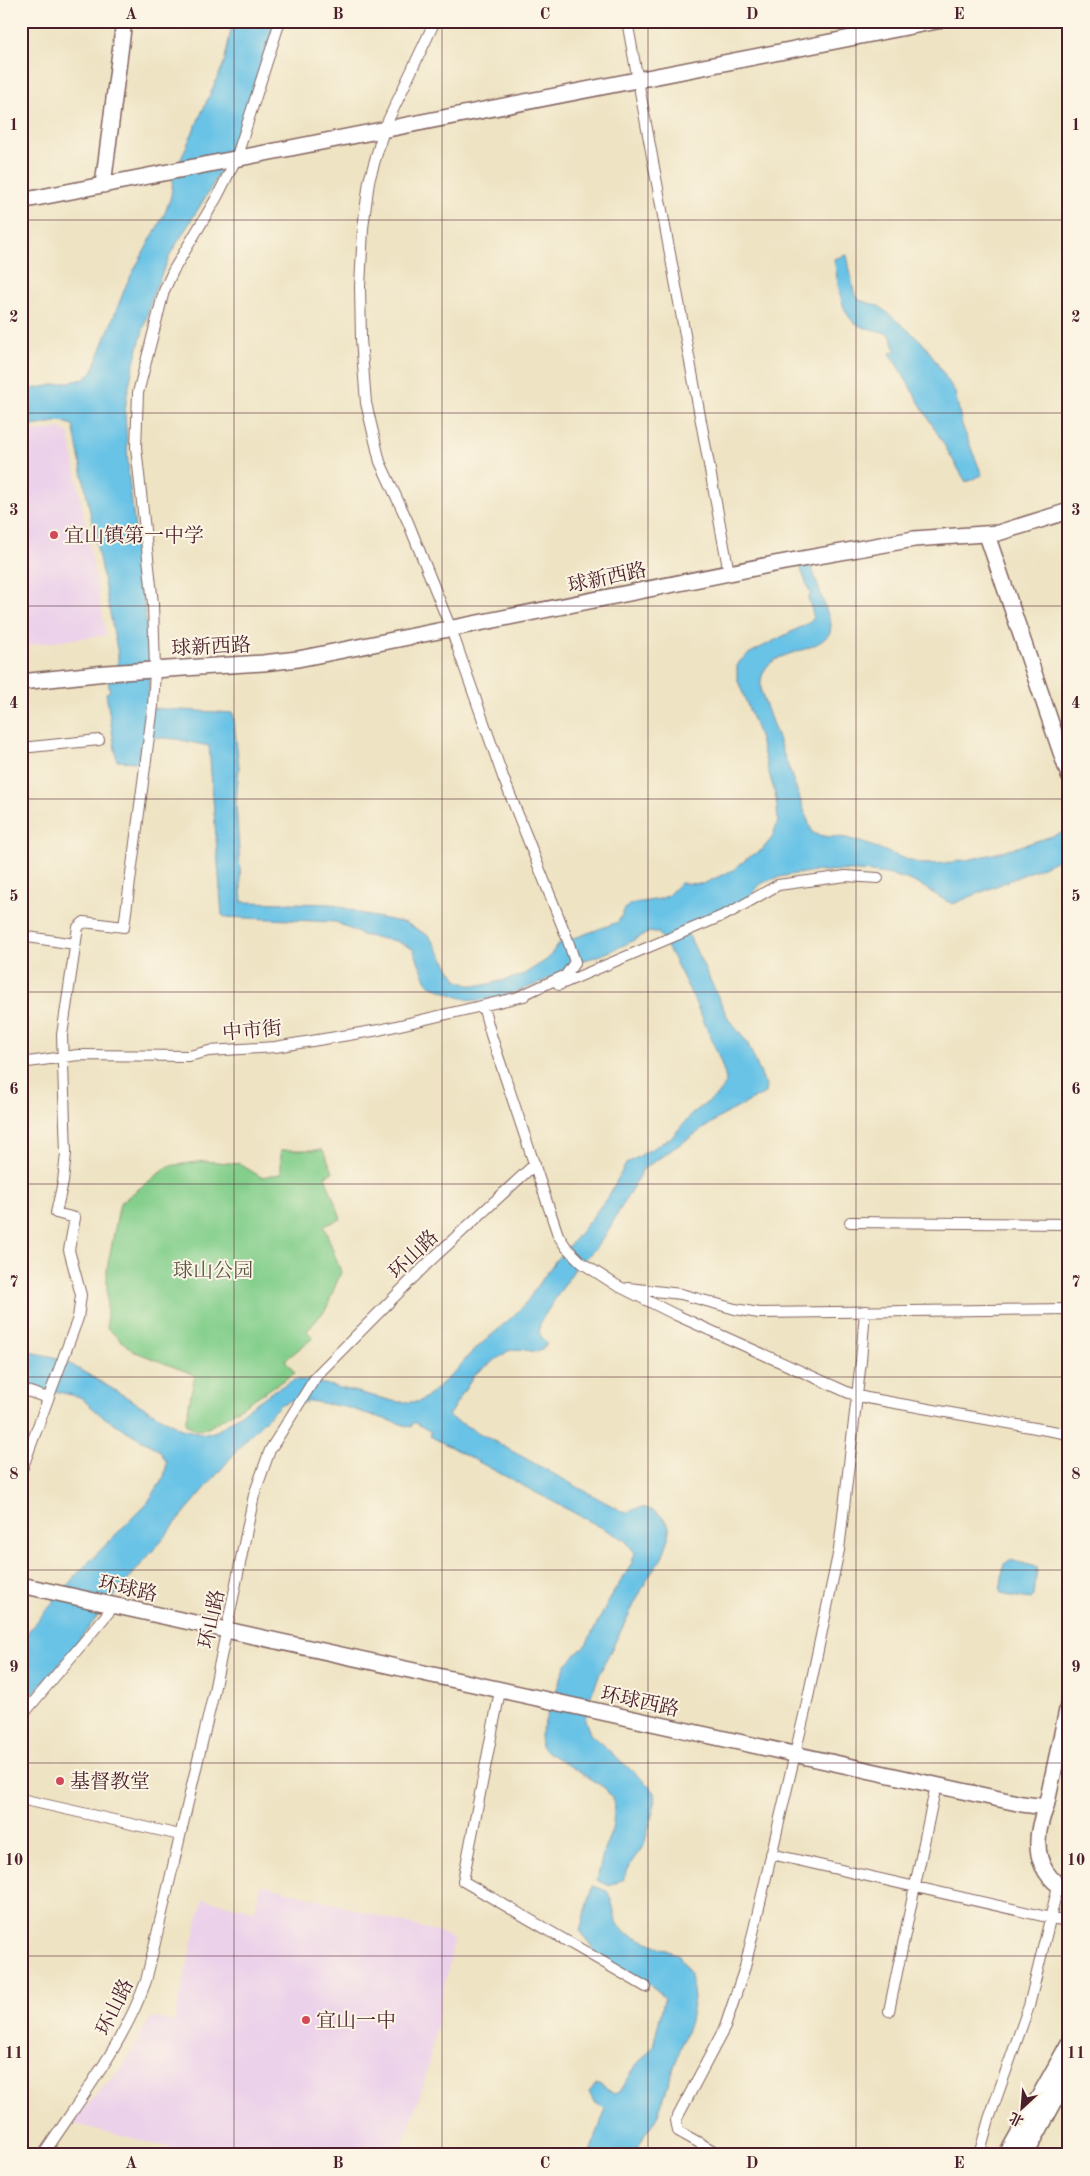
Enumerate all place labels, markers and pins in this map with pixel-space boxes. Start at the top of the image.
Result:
place label: 宜山镇第一中学 [64,525,204,547]
marker: 宜山镇第一中学 [48,529,60,541]
place label: 基督教堂 [70,1771,150,1793]
marker: 基督教堂 [54,1775,66,1787]
place label: 宜山一中 [316,2010,396,2032]
marker: 宜山一中 [300,2014,312,2026]

